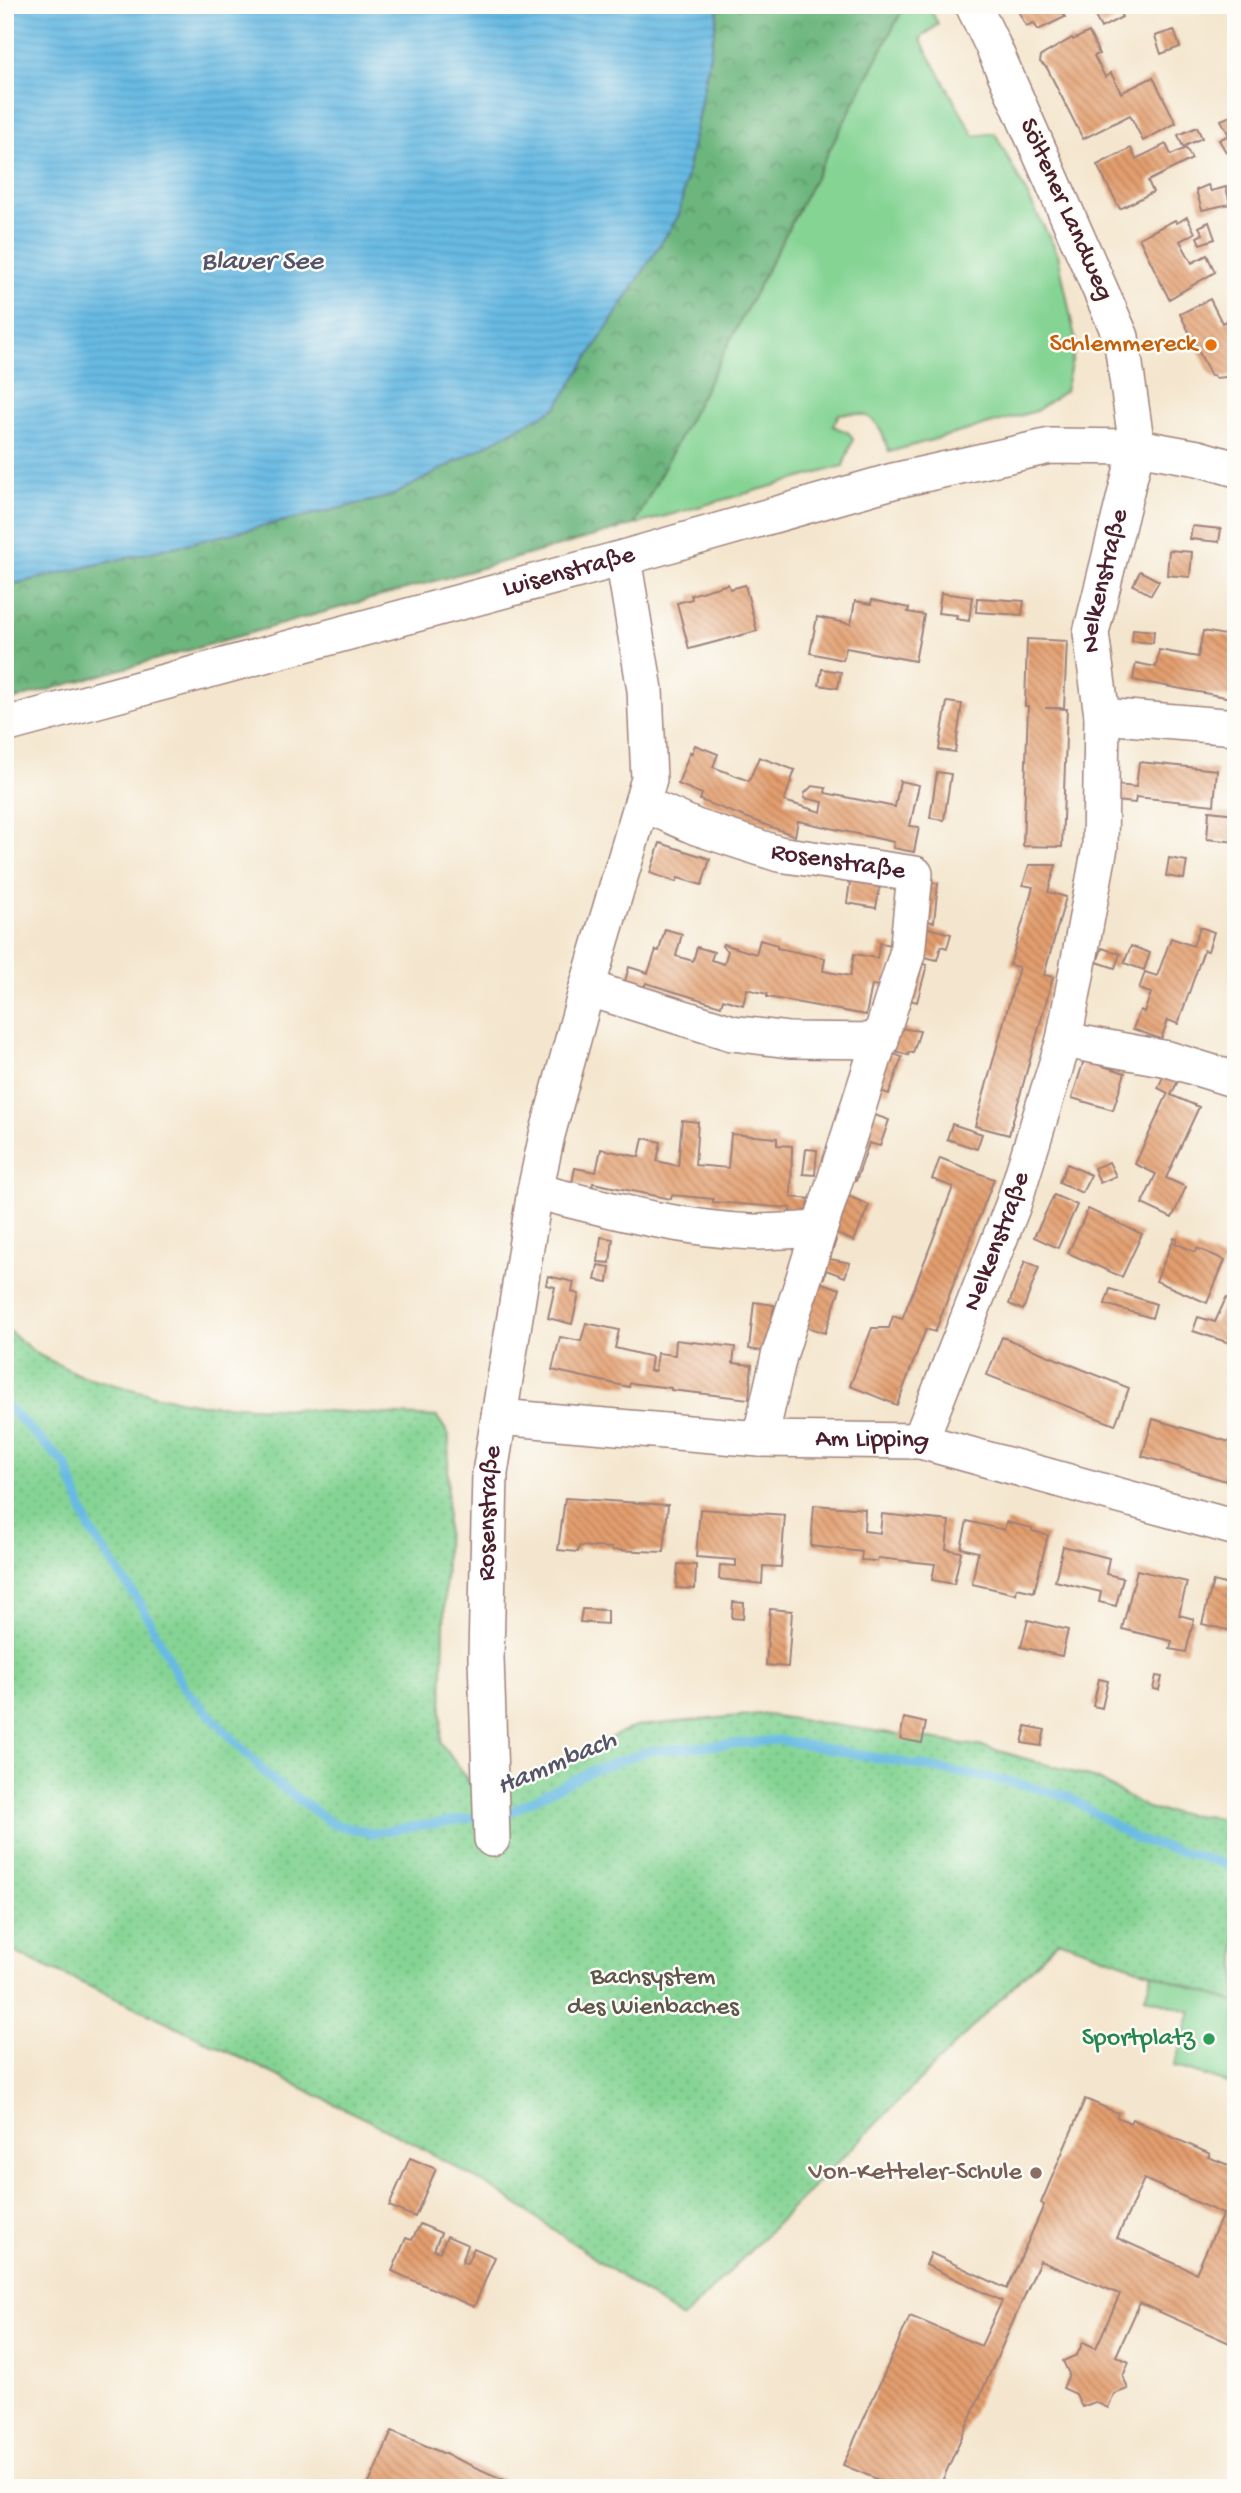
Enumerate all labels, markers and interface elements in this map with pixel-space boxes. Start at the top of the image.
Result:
street label: Söltener Landweg [1011,114,1119,306]
water label: Blauer See [201,246,325,279]
place label: Schlemmereck [1050,330,1199,361]
marker: Schlemmereck [1203,337,1219,353]
street label: Nelkenstraße [1075,506,1137,655]
street label: Luisenstraße [499,540,639,605]
street label: Rosenstraße [766,837,908,888]
street label: Nelkenstraße [957,1168,1038,1316]
street label: Am Lipping [815,1424,933,1458]
street label: Rosenstraße [472,1443,510,1581]
water label: Hammbach [492,1724,622,1804]
park label: Bachsystem des Wienbaches [567,1963,740,2024]
place label: Sportplatz [1082,2024,1197,2055]
marker: Sportplatz [1201,2031,1217,2047]
place label: Von-Ketteler-Schule [807,2158,1023,2189]
marker: Von-Ketteler-Schule [1028,2165,1044,2181]

